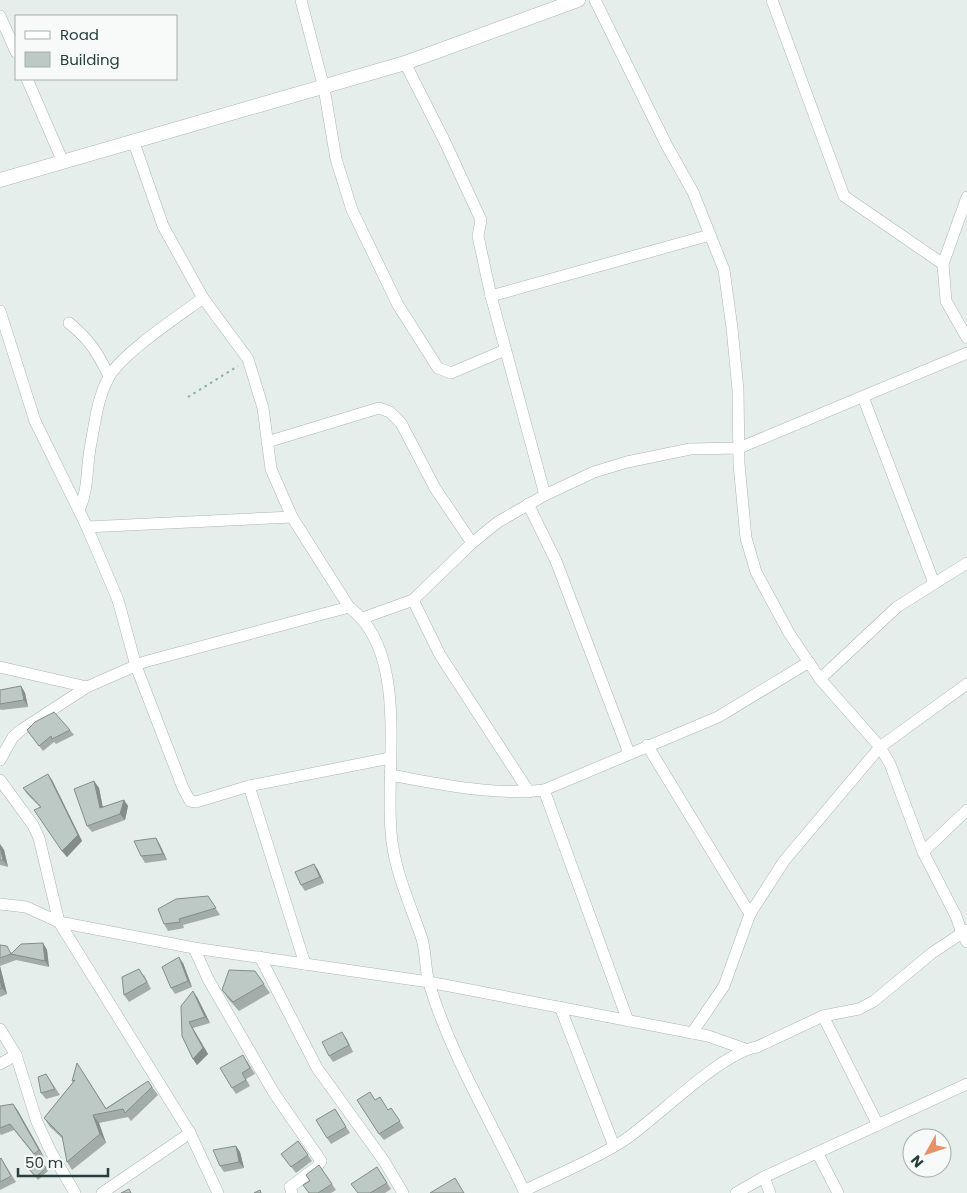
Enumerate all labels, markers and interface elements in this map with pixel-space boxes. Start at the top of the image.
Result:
legend [15,15,178,80]
text: Road [60,24,99,45]
text: Building [60,49,120,70]
north arrow [902,1128,952,1178]
scale bar [18,1146,108,1178]
text: N [906,1151,928,1172]
text: 50 m [25,1152,63,1173]

